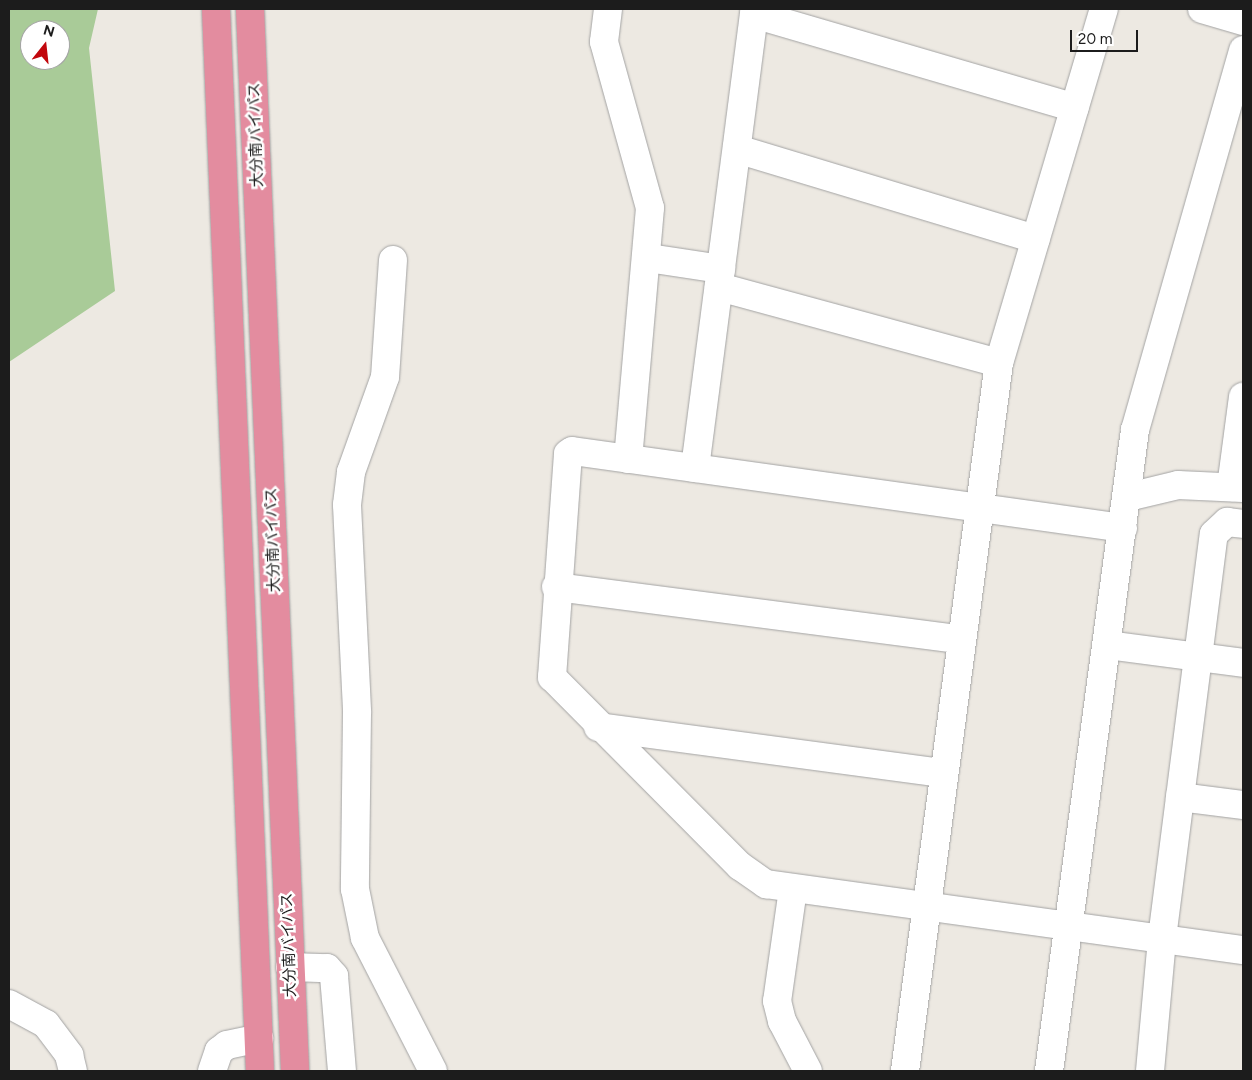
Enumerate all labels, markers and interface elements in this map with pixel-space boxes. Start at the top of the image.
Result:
north arrow [20,20,70,70]
scale bar [1072,20,1140,52]
text: N [41,21,57,41]
text: 20 m [1078,30,1112,48]
street label: 大分南バイパス [245,82,267,188]
street label: 大分南バイパス [262,487,284,593]
street label: 大分南バイパス [278,892,300,998]

